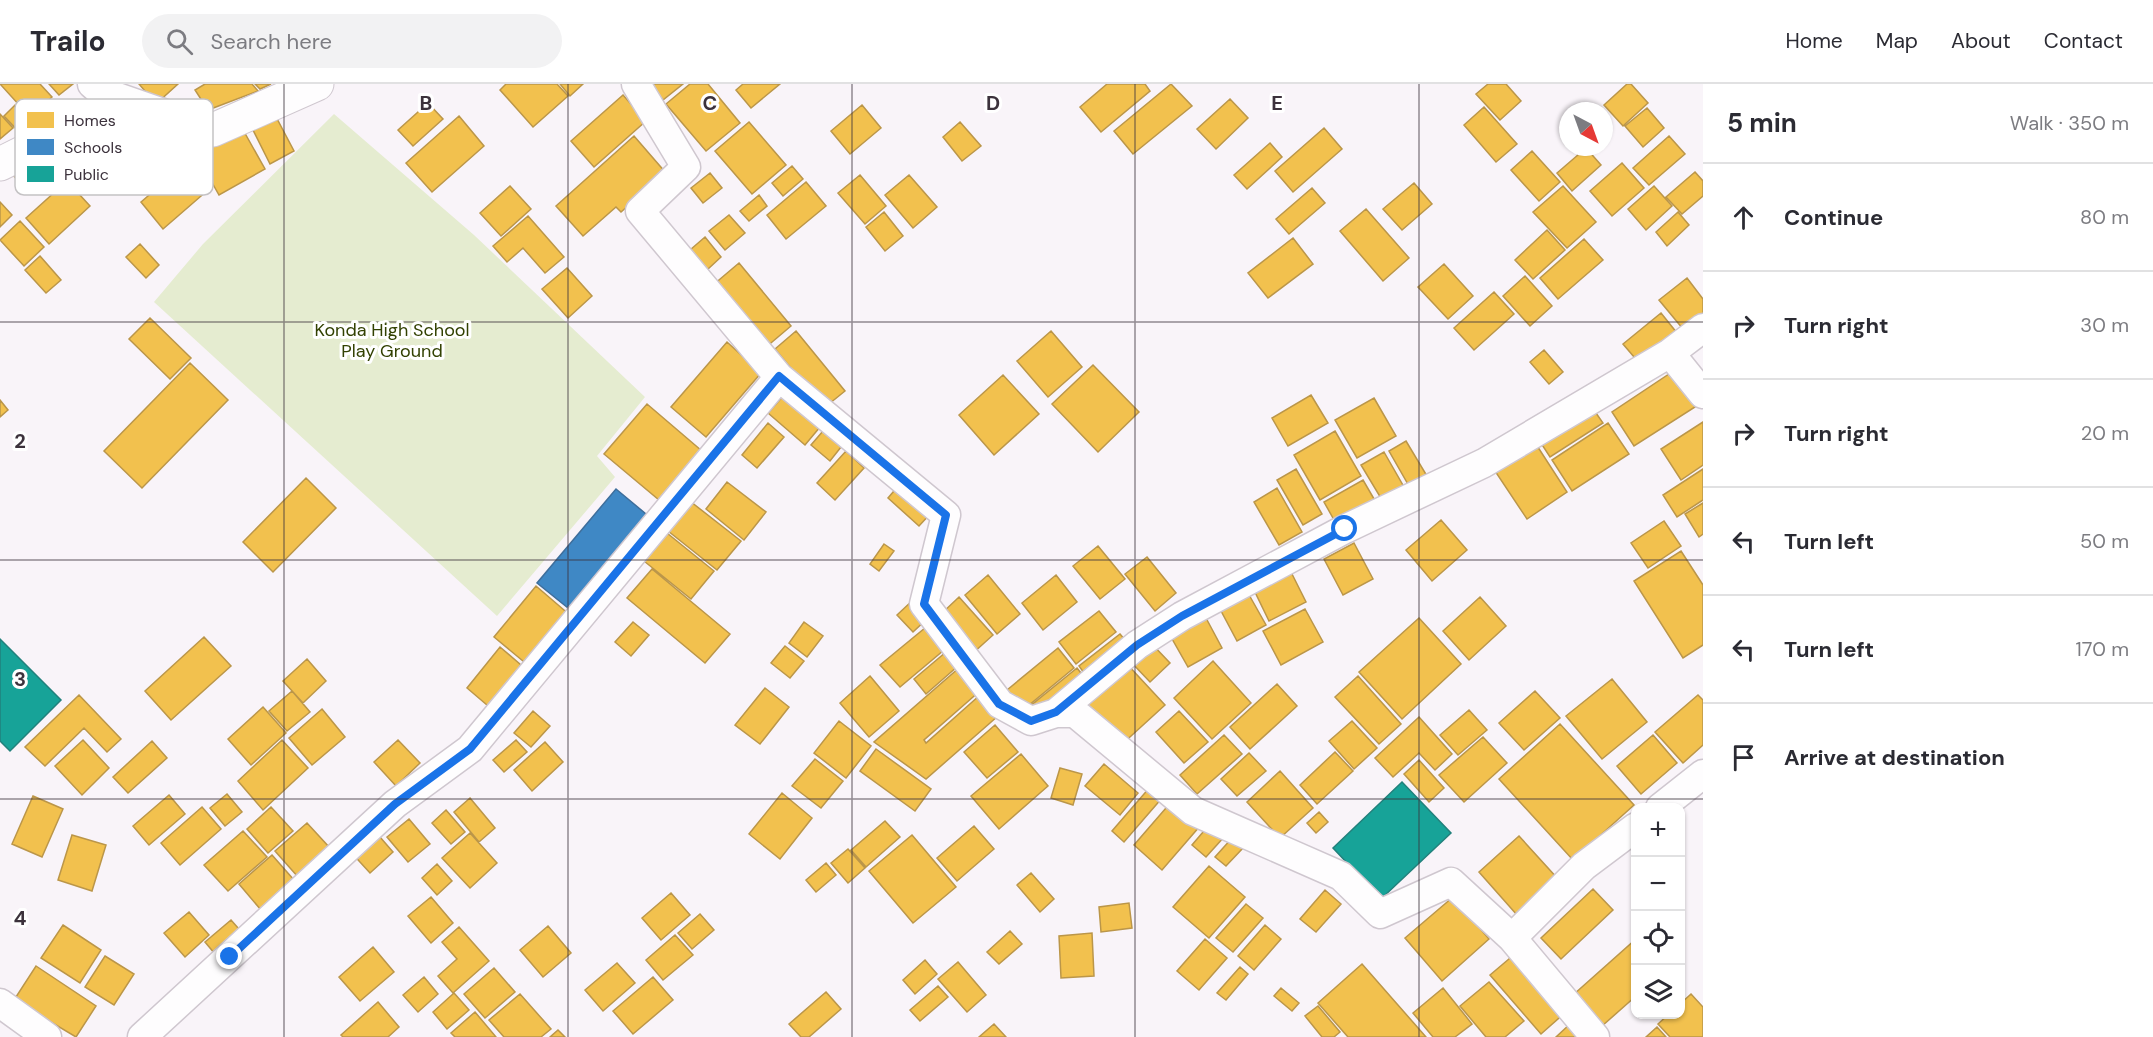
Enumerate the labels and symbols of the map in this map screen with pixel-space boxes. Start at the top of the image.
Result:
text: B [420,90,432,116]
text: C [703,90,717,116]
text: D [986,90,1000,116]
text: E [1271,90,1283,116]
legend [15,99,213,195]
north arrow [1559,102,1613,156]
text: Homes [64,110,116,131]
text: Schools [64,137,122,158]
text: Public [64,164,109,185]
park label: Konda High School Play Ground [315,318,470,363]
text: 2 [14,428,26,454]
route start [1331,515,1357,541]
text: 3 [14,666,26,692]
text: 4 [14,905,27,931]
route end [216,943,242,969]

